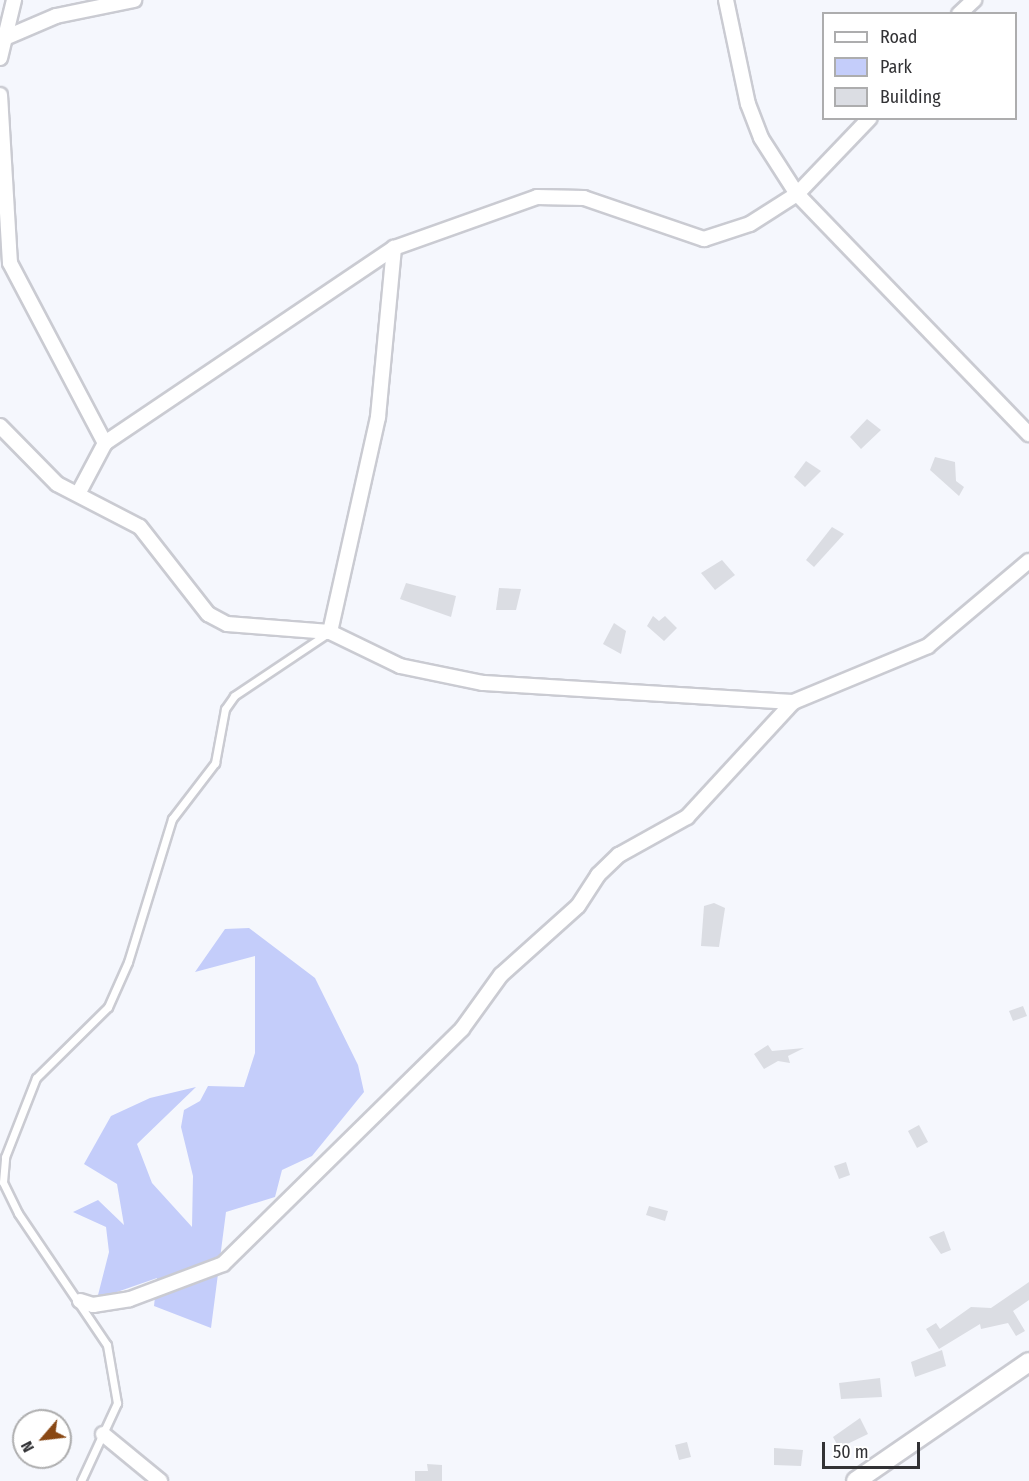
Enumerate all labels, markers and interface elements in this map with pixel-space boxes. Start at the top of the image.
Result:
legend [822,12,1017,120]
text: Road [880,26,917,48]
text: Park [880,56,912,78]
text: Building [880,86,941,108]
north arrow [12,1409,72,1469]
scale bar [825,1430,922,1468]
text: N [17,1438,38,1455]
text: 50 m [833,1441,869,1463]

